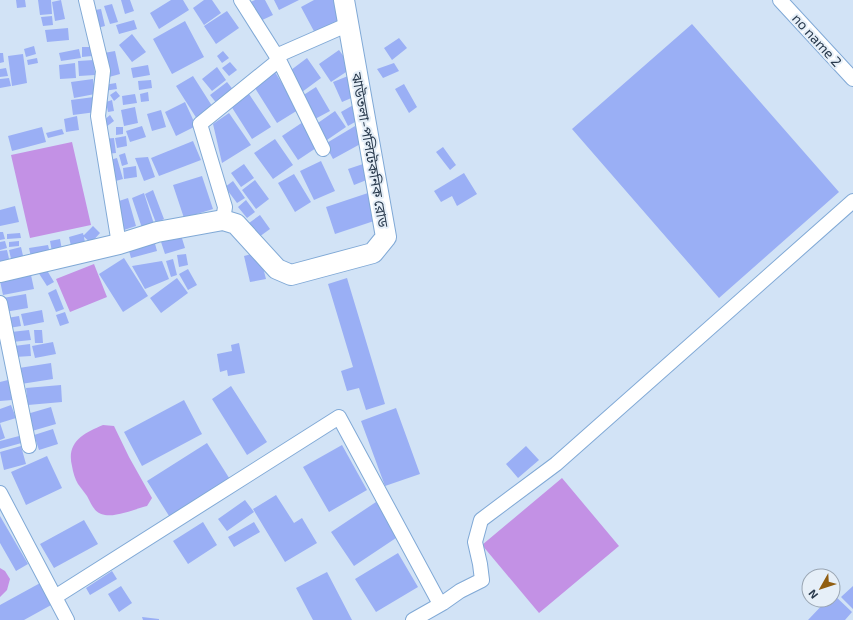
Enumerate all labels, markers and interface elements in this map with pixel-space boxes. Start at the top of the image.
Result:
street label: no name 2 [789,10,846,70]
street label: ঝাউতলা-পলিটেকনিক রোড [348,70,393,230]
north arrow [801,568,841,608]
text: N [805,587,820,602]

